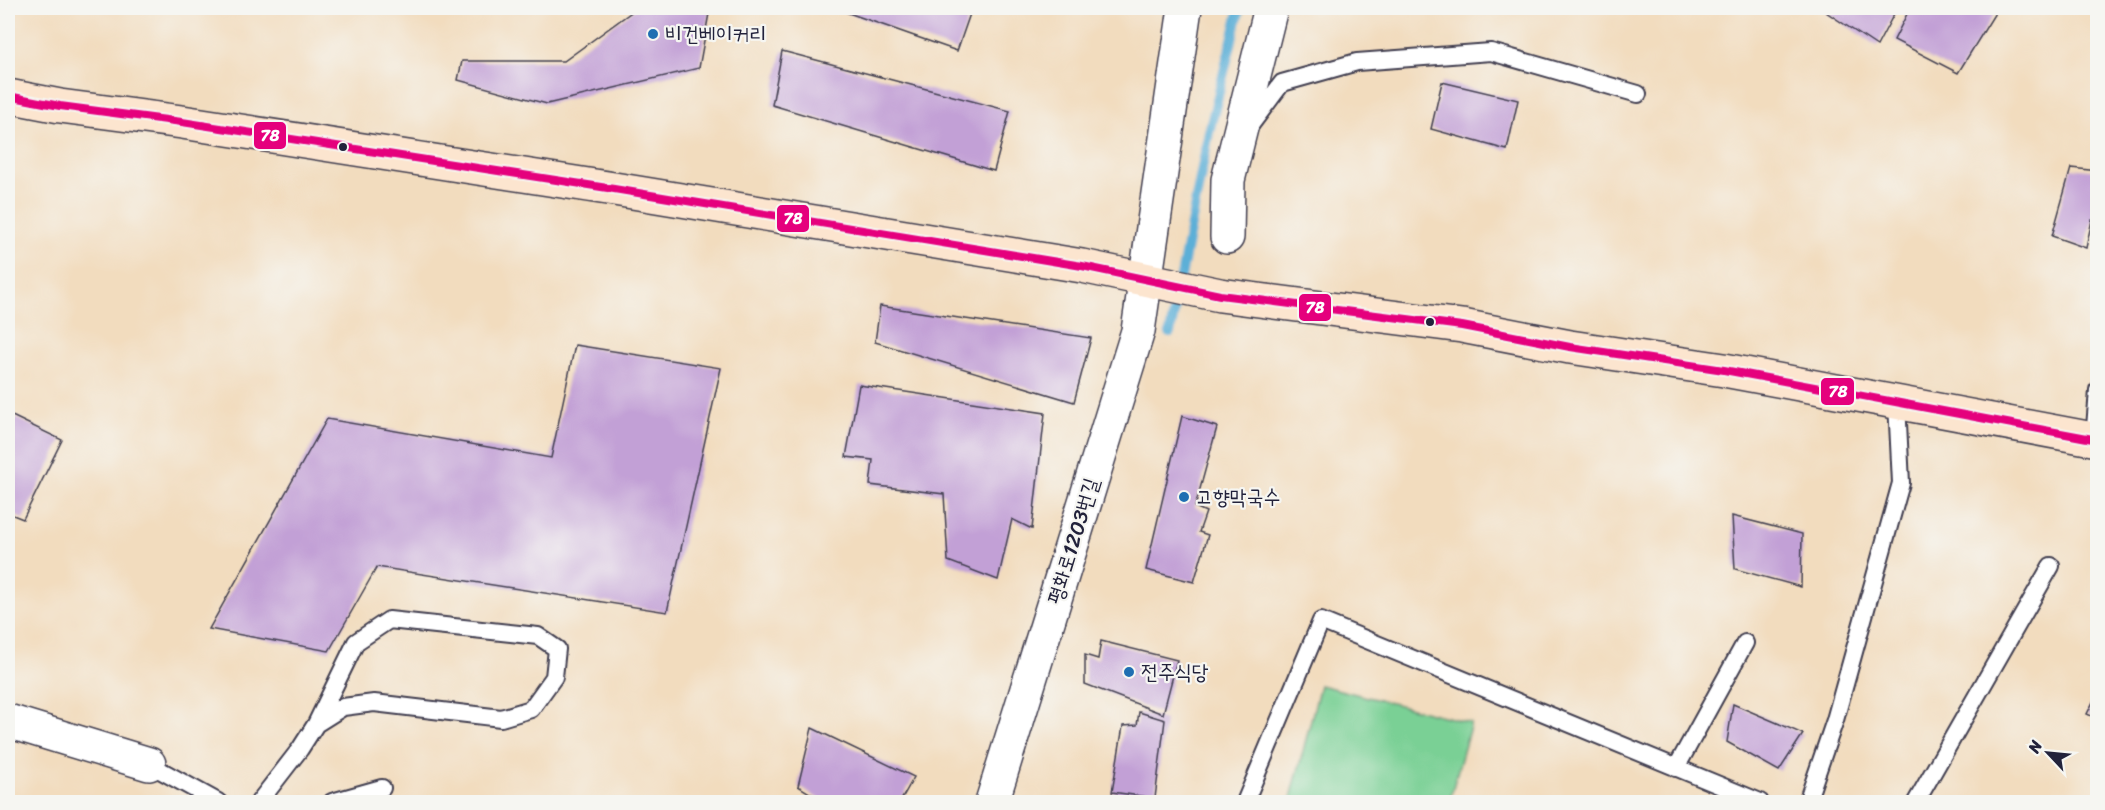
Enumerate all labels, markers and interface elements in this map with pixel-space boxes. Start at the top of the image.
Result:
place label: 비건베이커리 [665,15,766,53]
marker: 비건베이커리 [646,27,660,41]
line badge: 78 [253,121,287,150]
text: 78 [261,121,280,150]
unlabelled marker [337,141,349,153]
line badge: 78 [776,204,810,233]
text: 78 [784,204,803,233]
line badge: 78 [1298,293,1332,322]
text: 78 [1306,293,1325,322]
unlabelled marker [1424,316,1436,328]
line badge: 78 [1820,377,1855,406]
text: 78 [1829,377,1848,406]
street label: 평화로1203번길 [1036,473,1110,609]
place label: 고향막국수 [1196,478,1281,516]
marker: 고향막국수 [1177,490,1191,504]
place label: 전주식당 [1141,653,1209,691]
marker: 전주식당 [1122,665,1136,679]
north arrow [2018,723,2078,783]
text: N [2019,734,2051,759]

